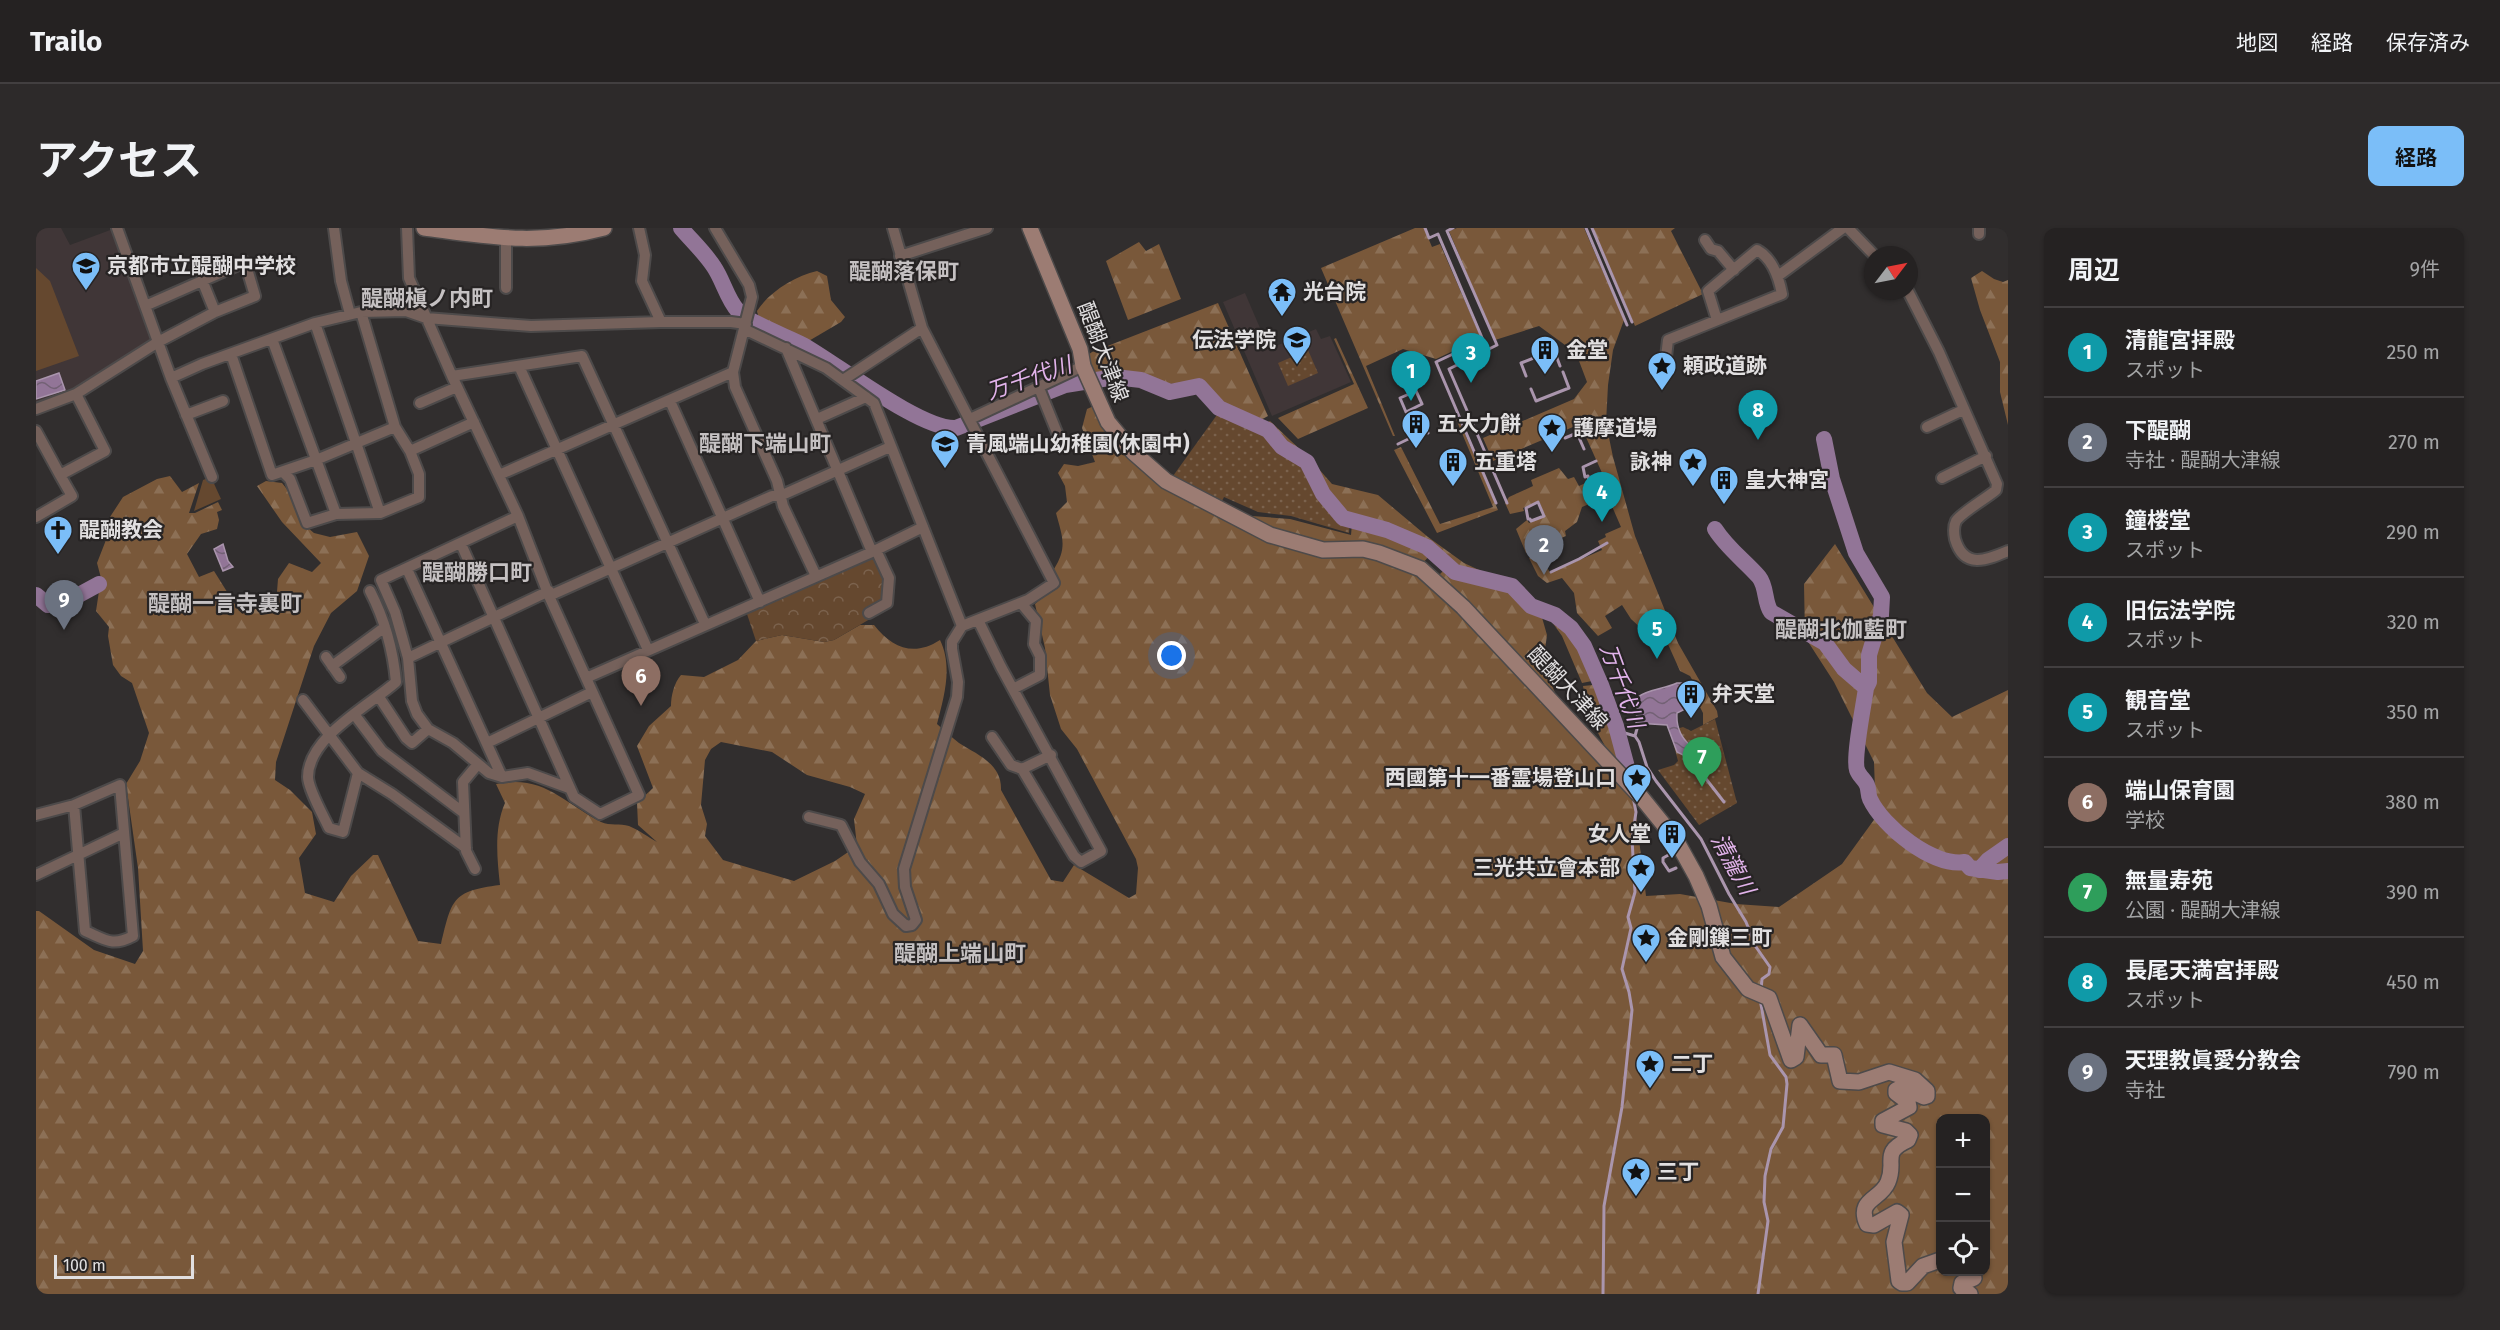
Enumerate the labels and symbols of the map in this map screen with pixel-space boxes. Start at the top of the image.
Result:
north arrow [1864,246,1918,300]
school or university icon: 京都市立醍醐中学校 [70,250,102,292]
place label: 京都市立醍醐中学校 [107,253,296,279]
district label: 醍醐落保町 [849,258,959,285]
temple icon: 光台院 [1266,276,1298,318]
place label: 光台院 [1303,279,1366,305]
district label: 醍醐槇ノ内町 [361,285,493,312]
street label: 醍醐大津線 [1072,298,1134,406]
school or university icon: 伝法学院 [1281,324,1313,366]
place label: 伝法学院 [1192,327,1276,353]
pin: 3 [1452,334,1490,383]
building icon: 金堂 [1529,334,1561,376]
place label: 金堂 [1566,337,1608,363]
water label: 万千代川 [983,350,1077,405]
place icon: 頼政道跡 [1646,350,1678,392]
pin: 1 [1392,352,1430,401]
place label: 頼政道跡 [1683,353,1767,379]
pin: 8 [1738,390,1778,440]
building icon: 五大力餅 [1400,408,1432,450]
place label: 五大力餅 [1437,411,1521,437]
place icon: 護摩道場 [1536,412,1568,454]
place label: 護摩道場 [1573,415,1657,441]
school or university icon: 青風端山幼稚園(休園中) [929,428,961,470]
district label: 醍醐下端山町 [699,430,831,457]
place label: 青風端山幼稚園(休園中) [966,431,1190,457]
building icon: 五重塔 [1437,446,1469,488]
place icon: 詠神 [1677,446,1709,488]
place label: 五重塔 [1474,449,1537,475]
place label: 詠神 [1630,449,1672,475]
building icon: 皇大神宮 [1708,464,1740,506]
place label: 皇大神宮 [1745,467,1829,493]
pin: 4 [1582,472,1622,522]
church icon: 醍醐教会 [42,514,74,556]
place label: 醍醐教会 [79,517,163,543]
pin: 2 [1524,526,1564,575]
district label: 醍醐勝口町 [422,559,532,586]
pin: 9 [45,580,84,630]
district label: 醍醐一言寺裏町 [148,590,302,617]
pin: 5 [1638,610,1676,659]
district label: 醍醐北伽藍町 [1775,616,1907,643]
water label: 万千代川 [1594,640,1650,734]
your location [1157,641,1186,670]
street label: 醍醐大津線 [1523,641,1613,735]
pin: 6 [622,656,660,706]
building icon: 弁天堂 [1675,678,1707,720]
place label: 弁天堂 [1712,681,1775,707]
pin: 7 [1682,738,1722,787]
place icon: 西國第十一番霊場登山口 [1621,762,1653,804]
place label: 西國第十一番霊場登山口 [1385,765,1616,791]
building icon: 女人堂 [1656,818,1688,860]
place label: 女人堂 [1588,821,1651,847]
water label: 清瀧川 [1705,829,1762,901]
place icon: 三光共立會本部 [1625,852,1657,894]
place label: 三光共立會本部 [1473,855,1620,881]
place icon: 金剛鏁三町 [1630,922,1662,964]
place label: 金剛鏁三町 [1667,925,1772,951]
district label: 醍醐上端山町 [894,940,1026,967]
place icon: 二丁 [1634,1048,1666,1090]
place label: 二丁 [1671,1051,1713,1077]
place icon: 三丁 [1620,1156,1652,1198]
place label: 三丁 [1657,1159,1699,1185]
scale bar [54,1252,194,1280]

